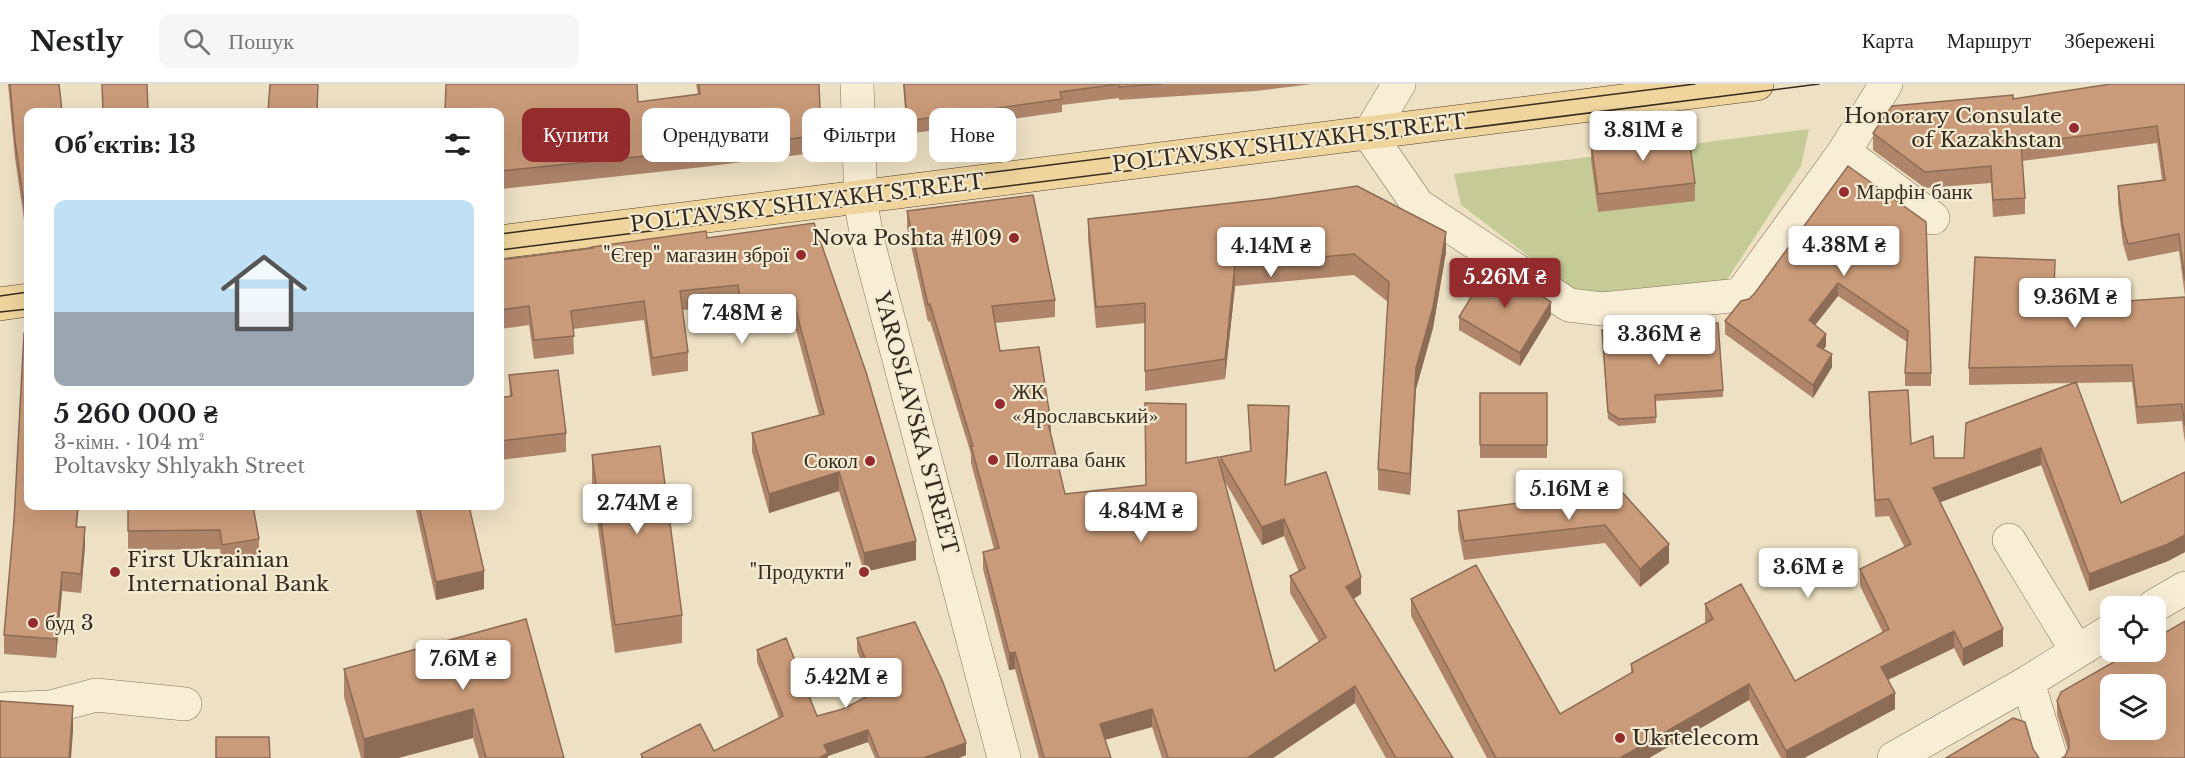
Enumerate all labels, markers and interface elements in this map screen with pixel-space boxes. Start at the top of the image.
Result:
search box [159,14,579,68]
text: Nestly [30,24,123,59]
icon: search [180,25,213,58]
text: Пошук [228,28,294,55]
text: Карта [1862,28,1914,54]
text: Маршрут [1947,28,2031,54]
text: Збережені [2064,28,2155,54]
place label: Honorary Consulate of Kazakhstan [1844,103,2062,153]
chip: Купити [522,108,630,162]
chip: Орендувати [642,108,790,162]
chip: Фільтри [802,108,917,162]
chip: Нове [929,108,1016,162]
street label: POLTAVSKY SHLYAKH STREET [1111,108,1468,178]
pin: 3.81M ₴ [1588,111,1698,162]
text: 3.81M ₴ [1604,118,1682,142]
marker: Honorary Consulate of Kazakhstan [2067,121,2081,135]
text: Об’єктів: 13 [54,128,196,160]
icon: filters [441,128,474,161]
street label: POLTAVSKY SHLYAKH STREET [629,168,986,238]
place label: Марфін банк [1856,179,1973,205]
marker: Марфін банк [1837,185,1851,199]
place label: Nova Poshta #109 [812,225,1002,251]
pin: 4.38M ₴ [1789,226,1899,277]
pin: 4.14M ₴ [1216,227,1326,278]
marker: Nova Poshta #109 [1007,231,1021,245]
text: 4.38M ₴ [1802,233,1886,257]
text: 4.14M ₴ [1231,234,1311,258]
icon: home [210,239,318,347]
place label: "Єгер" магазин зброї [603,242,789,268]
marker: "Єгер" магазин зброї [794,248,808,262]
pin: 5.26M ₴ [1450,258,1560,309]
text: 5.26M ₴ [1464,265,1546,289]
pin: 9.36M ₴ [2020,278,2130,329]
text: 9.36M ₴ [2033,285,2117,309]
street label: YAROSLAVSKA STREET [868,288,964,557]
pin: 7.48M ₴ [687,294,797,345]
text: 7.48M ₴ [702,301,782,325]
pin: 3.36M ₴ [1604,315,1714,366]
text: 3.36M ₴ [1617,322,1701,346]
place label: ЖК «Ярославський» [1012,379,1159,429]
marker: ЖК «Ярославський» [993,397,1007,411]
text: 5 260 000 ₴ [54,398,218,430]
text: 3-кімн. · 104 m² [54,430,205,454]
place label: Полтава банк [1005,447,1127,473]
place label: Сокол [804,448,858,474]
marker: Полтава банк [986,453,1000,467]
text: Poltavsky Shlyakh Street [54,454,305,478]
marker: Сокол [863,454,877,468]
pin: 5.16M ₴ [1514,470,1624,521]
text: 5.16M ₴ [1530,477,1608,501]
pin: 2.74M ₴ [582,484,692,535]
text: 2.74M ₴ [597,491,677,515]
pin: 4.84M ₴ [1086,492,1196,543]
text: 4.84M ₴ [1099,499,1183,523]
place label: First Ukrainian International Bank [127,547,329,597]
pin: 3.6M ₴ [1759,548,1857,599]
text: 3.6M ₴ [1773,555,1843,579]
place label: "Продукти" [749,559,852,585]
marker: First Ukrainian International Bank [108,565,122,579]
marker: "Продукти" [857,565,871,579]
map controls [2100,596,2166,740]
button: locate [2100,596,2166,662]
place label: буд 3 [45,610,94,636]
marker: буд 3 [26,616,40,630]
pin: 7.6M ₴ [414,640,512,691]
text: 7.6M ₴ [430,647,496,671]
pin: 5.42M ₴ [791,658,901,709]
text: 5.42M ₴ [805,665,887,689]
button: layers [2100,674,2166,740]
place label: Ukrtelecom [1632,725,1760,751]
marker: Ukrtelecom [1613,731,1627,745]

